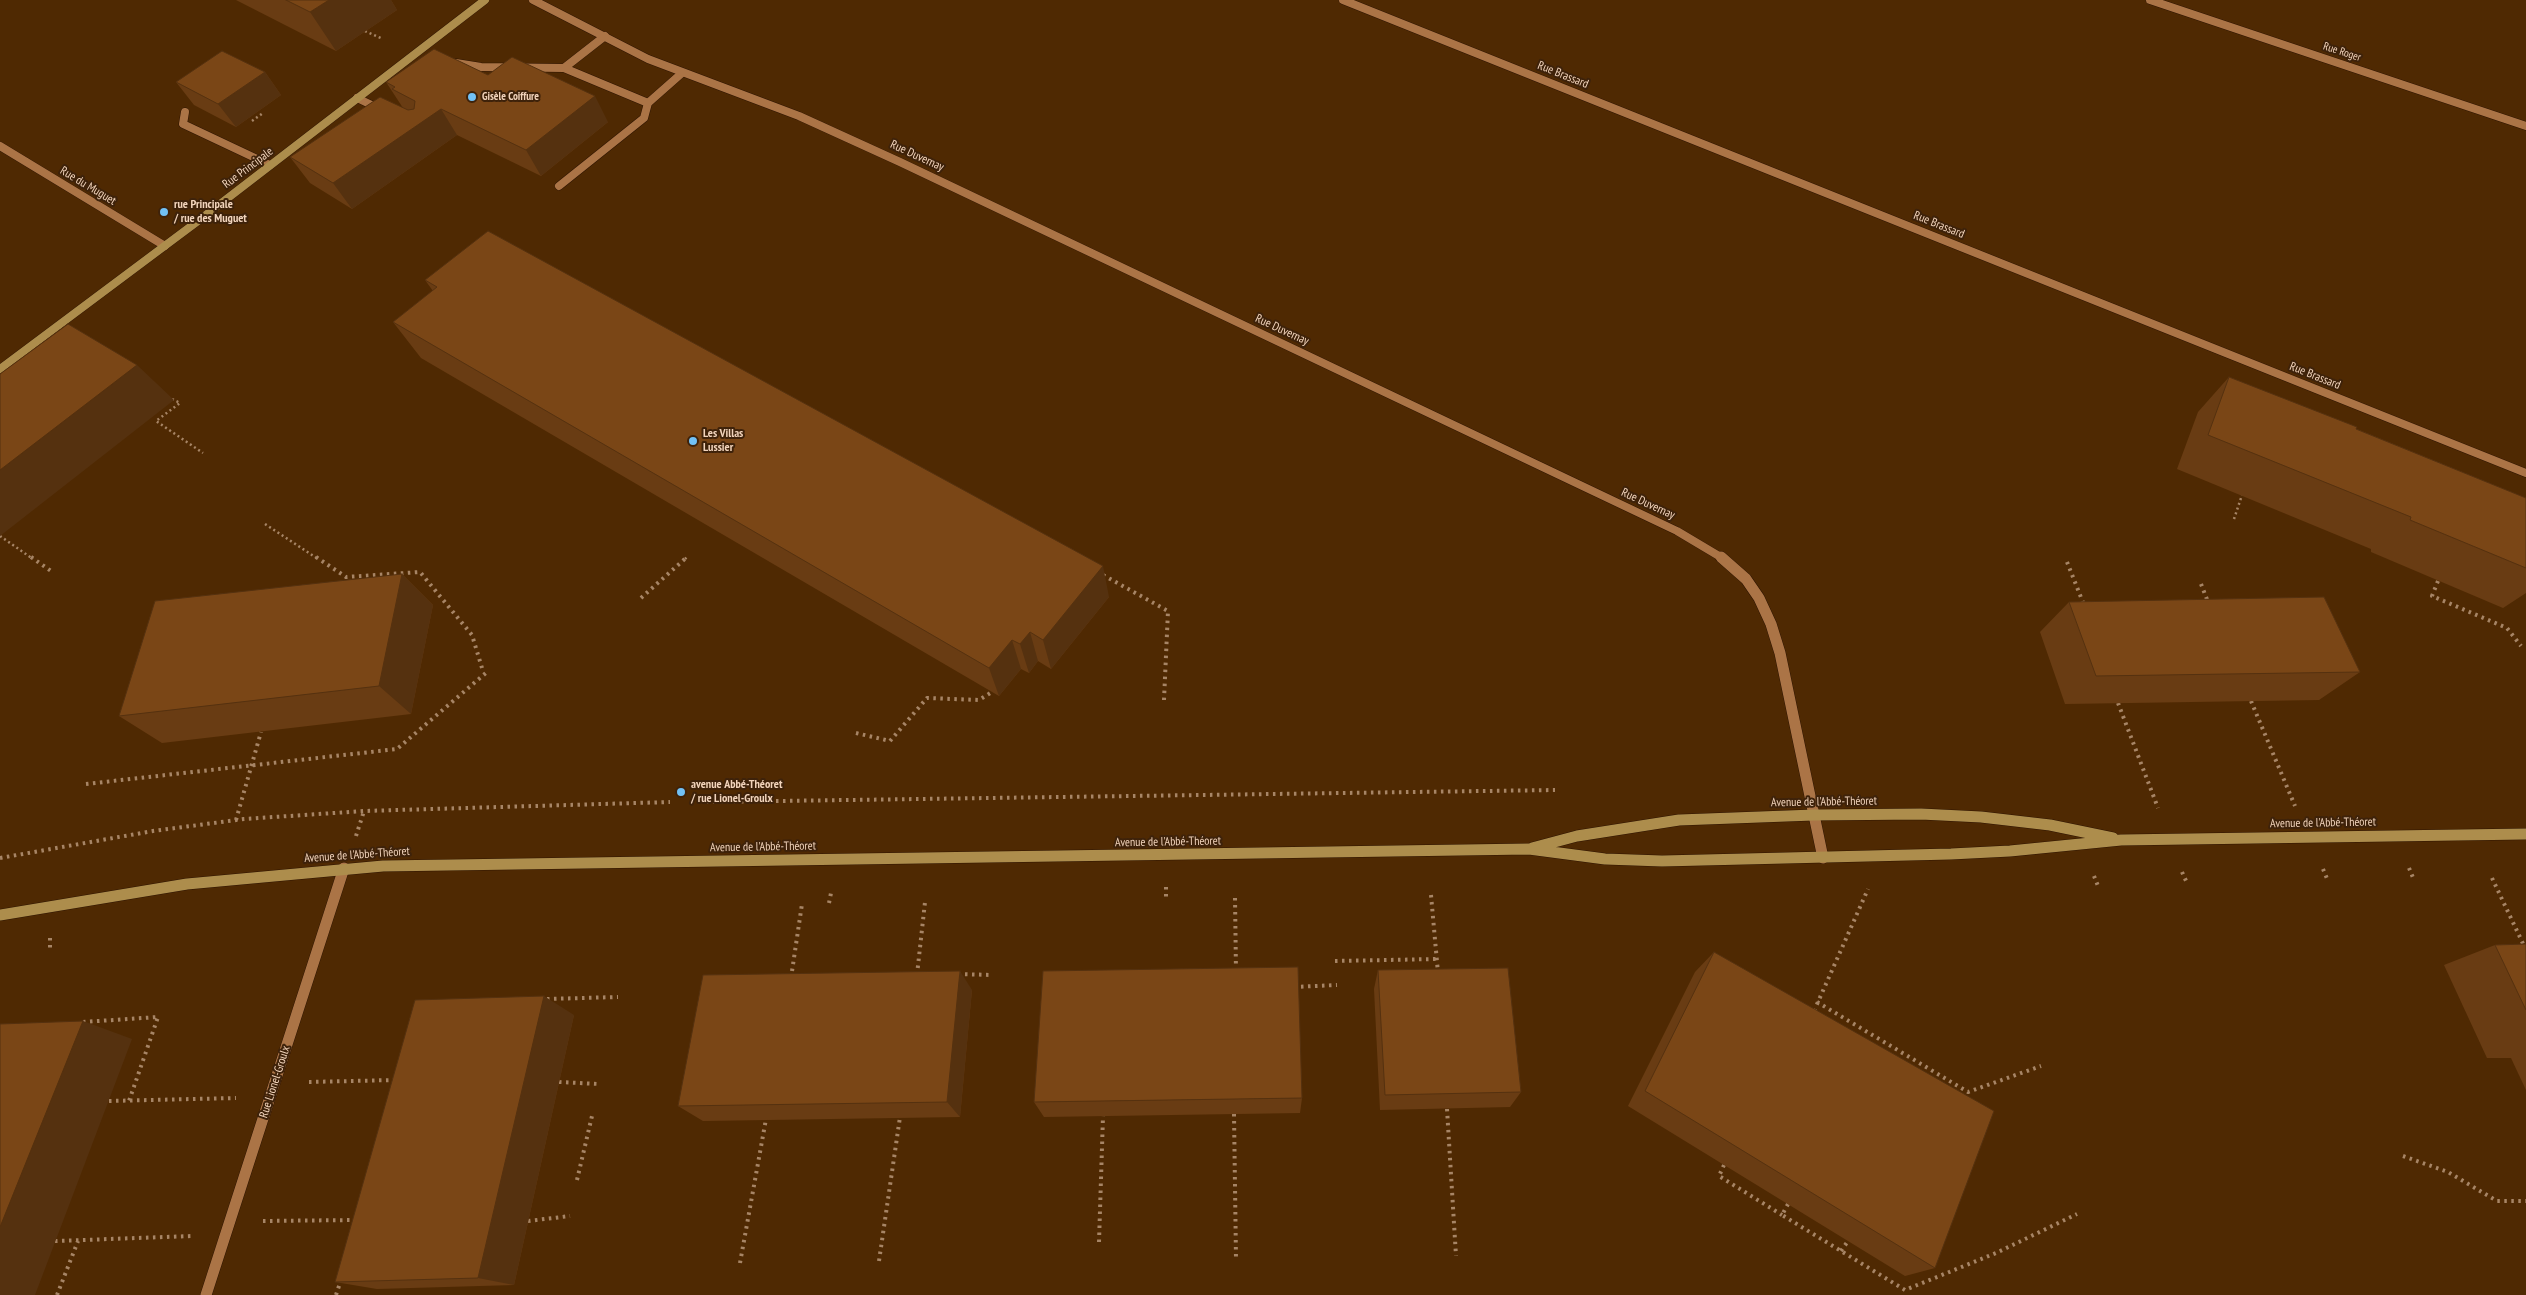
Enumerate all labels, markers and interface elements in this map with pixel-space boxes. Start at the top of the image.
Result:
street label: Rue Roger [2321,40,2363,64]
street label: Rue Brassard [1535,58,1591,92]
place label: Gisèle Coiffure [482,90,539,104]
marker: Gisèle Coiffure [466,91,478,103]
street label: Rue Duvernay [888,137,946,175]
street label: Rue Principale [220,144,276,192]
street label: Rue du Muguet [57,164,119,208]
place label: rue Principale / rue des Muguet [174,198,247,226]
marker: rue Principale / rue des Muguet [158,206,170,218]
street label: Rue Brassard [1911,208,1967,242]
street label: Rue Duvernay [1253,311,1311,349]
street label: Rue Brassard [2287,359,2343,393]
place label: Les Villas Lussier [703,427,743,455]
marker: Les Villas Lussier [687,435,699,447]
street label: Rue Duvernay [1619,485,1677,523]
place label: avenue Abbé-Théoret / rue Lionel-Groulx [691,778,782,806]
marker: avenue Abbé-Théoret / rue Lionel-Groulx [675,786,687,798]
street label: Avenue de l'Abbé-Théoret [1771,794,1877,810]
street label: Avenue de l'Abbé-Théoret [2270,815,2376,831]
street label: Avenue de l'Abbé-Théoret [1115,834,1221,850]
street label: Avenue de l'Abbé-Théoret [710,839,816,855]
street label: Avenue de l'Abbé-Théoret [304,844,410,866]
street label: Rue Lionel-Groulx [257,1044,293,1120]

